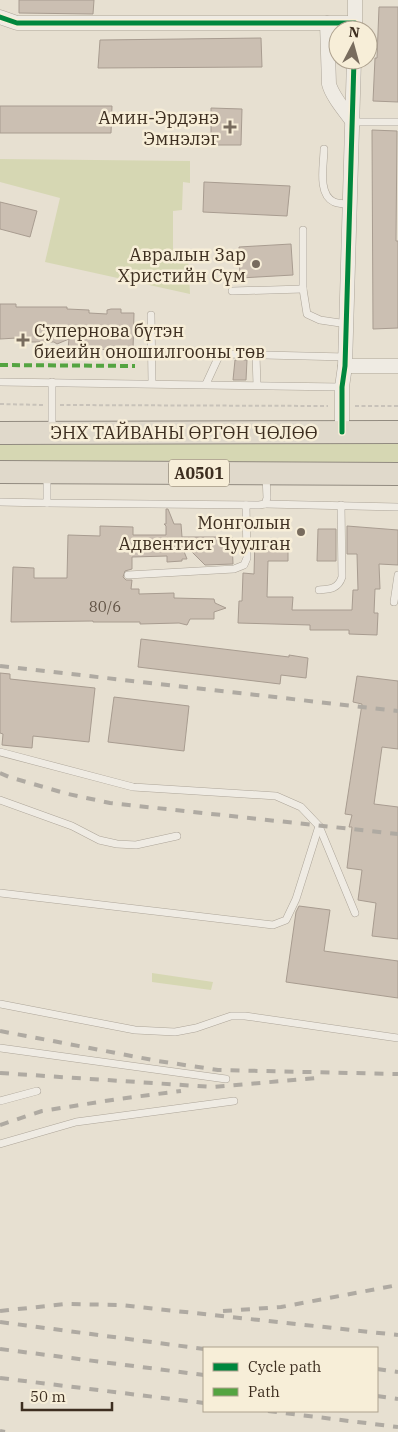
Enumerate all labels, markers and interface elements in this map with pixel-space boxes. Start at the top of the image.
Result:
north arrow [328,20,378,70]
text: N [348,23,361,42]
place label: Амин-Эрдэнэ Эмнэлэг [98,106,219,150]
marker: Амин-Эрдэнэ Эмнэлэг [223,120,237,134]
place label: Авралын 3ар Христийн Сүм [118,243,246,287]
marker: Авралын 3ар Христийн Сүм [250,258,262,270]
place label: Супернова бүтэн биеийн оношилгооны төв [34,319,265,363]
marker: Супернова бүтэн биеийн оношилгооны төв [16,333,30,347]
street label: ЭНХ ТАЙВАНЫ ӨРГӨН ЧӨЛӨӨ [50,421,318,444]
road number: A0501 [169,459,229,486]
place label: Монголын Адвентист Чуулган [118,511,291,555]
marker: Монголын Адвентист Чуулган [295,526,307,538]
house number: 80/6 [89,597,121,616]
legend [203,1347,378,1412]
text: Cycle path [248,1357,321,1376]
scale bar [22,1380,112,1412]
text: Path [248,1382,280,1401]
text: 50 m [30,1387,66,1406]

